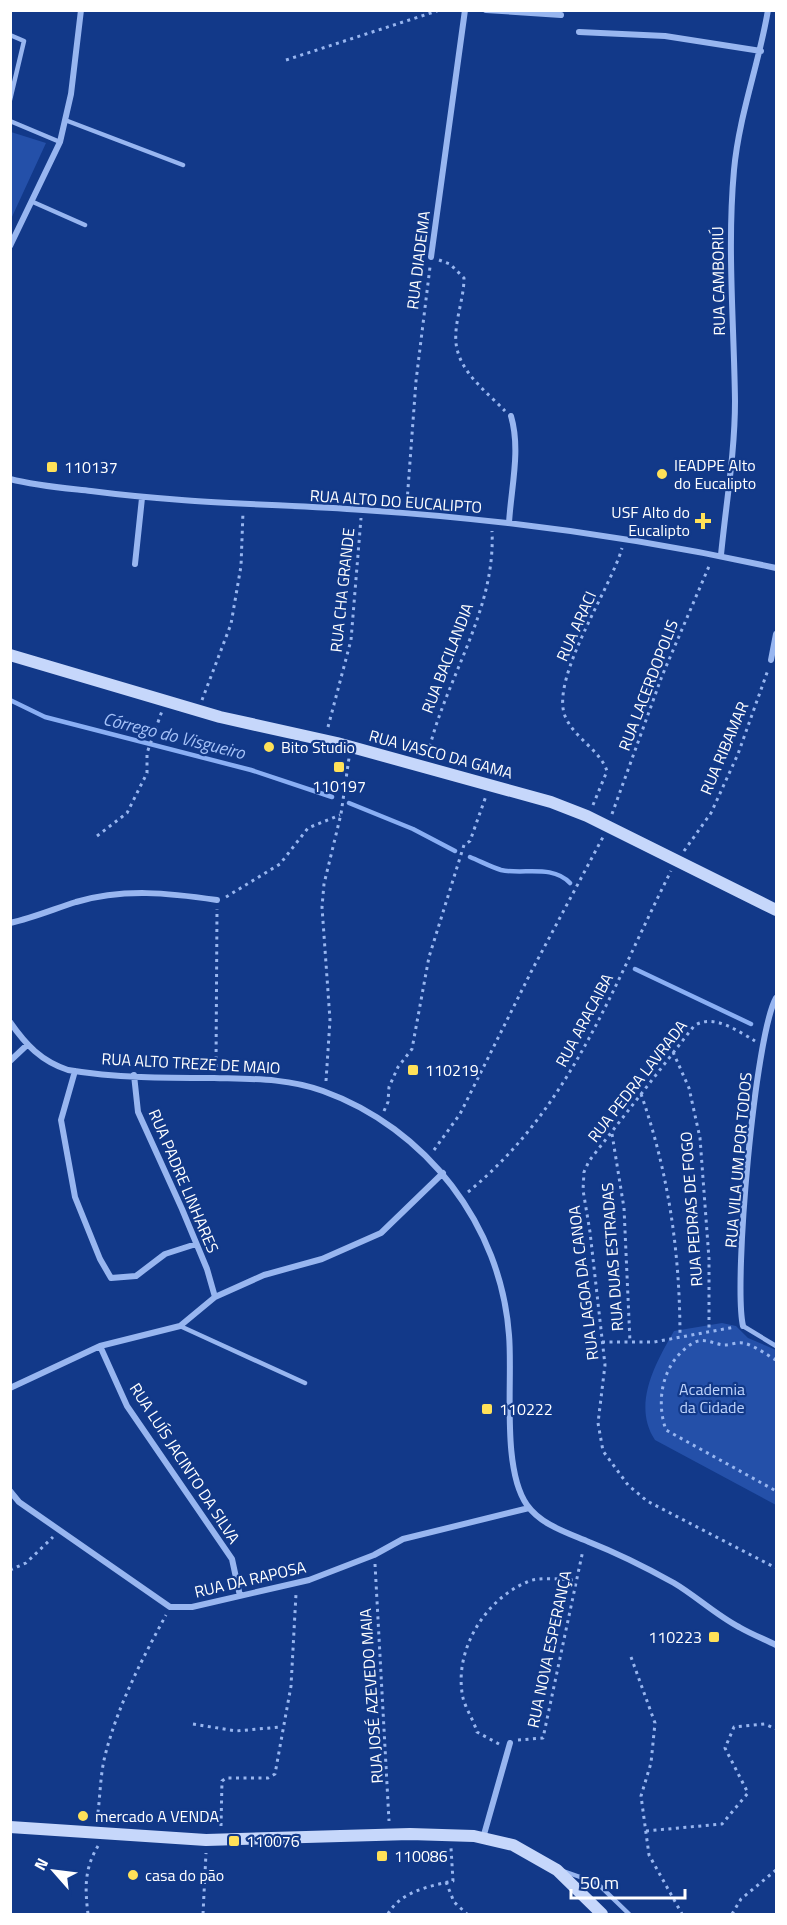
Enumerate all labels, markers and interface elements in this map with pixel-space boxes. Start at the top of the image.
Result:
street label: RUA DIADEMA [400,209,436,311]
street label: RUA CAMBORIÚ [705,226,731,336]
place label: IEADPE Alto do Eucalipto [674,453,756,495]
place label: 110137 [64,455,118,479]
marker: 110137 [45,460,59,474]
marker: IEADPE Alto do Eucalipto [655,467,669,481]
street label: RUA ALTO DO EUCALIPTO [309,483,483,519]
place label: USF Alto do Eucalipto [611,500,690,542]
marker: USF Alto do Eucalipto [694,512,712,530]
street label: RUA CHA GRANDE [324,527,360,653]
street label: RUA ARACI [550,587,602,665]
street label: RUA BACILANDIA [415,599,479,717]
street label: RUA LACERDOPOLIS [612,616,684,754]
street label: RUA RIBAMAR [694,698,754,798]
water label: Córrego do Visgueiro [100,705,249,766]
street label: RUA VASCO DA GAMA [366,723,516,785]
place label: Bito Studio [281,735,355,759]
marker: Bito Studio [262,740,276,754]
marker: 110197 [332,760,346,774]
place label: 110197 [312,774,366,798]
street label: RUA ARACAIBA [549,968,619,1071]
street label: RUA PEDRA LAVRADA [582,1014,693,1147]
street label: RUA ALTO TREZE DE MAIO [101,1046,281,1080]
place label: 110219 [425,1058,479,1082]
marker: 110219 [406,1063,420,1077]
street label: RUA VILA UM POR TODOS [718,1071,758,1249]
street label: RUA PADRE LINHARES [143,1105,225,1257]
street label: RUA PEDRAS DE FOGO [674,1131,708,1287]
street label: RUA DUAS ESTRADAS [595,1182,629,1332]
street label: RUA LAGOA DA CANOA [562,1204,604,1362]
park label: Academia da Cidade [679,1377,745,1419]
street label: RUA LUÍS JACINTO DA SILVA [124,1378,246,1549]
place label: 110222 [499,1397,553,1421]
marker: 110222 [480,1402,494,1416]
street label: RUA DA RAPOSA [192,1554,309,1603]
street label: RUA NOVA ESPERANÇA [521,1568,578,1730]
street label: RUA JOSÉ AZEVEDO MAIA [353,1607,389,1784]
place label: 110223 [648,1625,702,1649]
marker: 110223 [707,1630,721,1644]
place label: mercado A VENDA [95,1804,219,1828]
marker: mercado A VENDA [76,1809,90,1823]
place label: 110076 [246,1829,300,1853]
marker: 110076 [227,1834,241,1848]
north arrow [24,1841,84,1901]
place label: 110086 [394,1844,448,1868]
marker: 110086 [375,1849,389,1863]
text: N [28,1853,54,1874]
scale bar [571,1862,685,1900]
place label: casa do pão [145,1863,224,1887]
marker: casa do pão [126,1868,140,1882]
text: 50 m [580,1869,619,1896]

